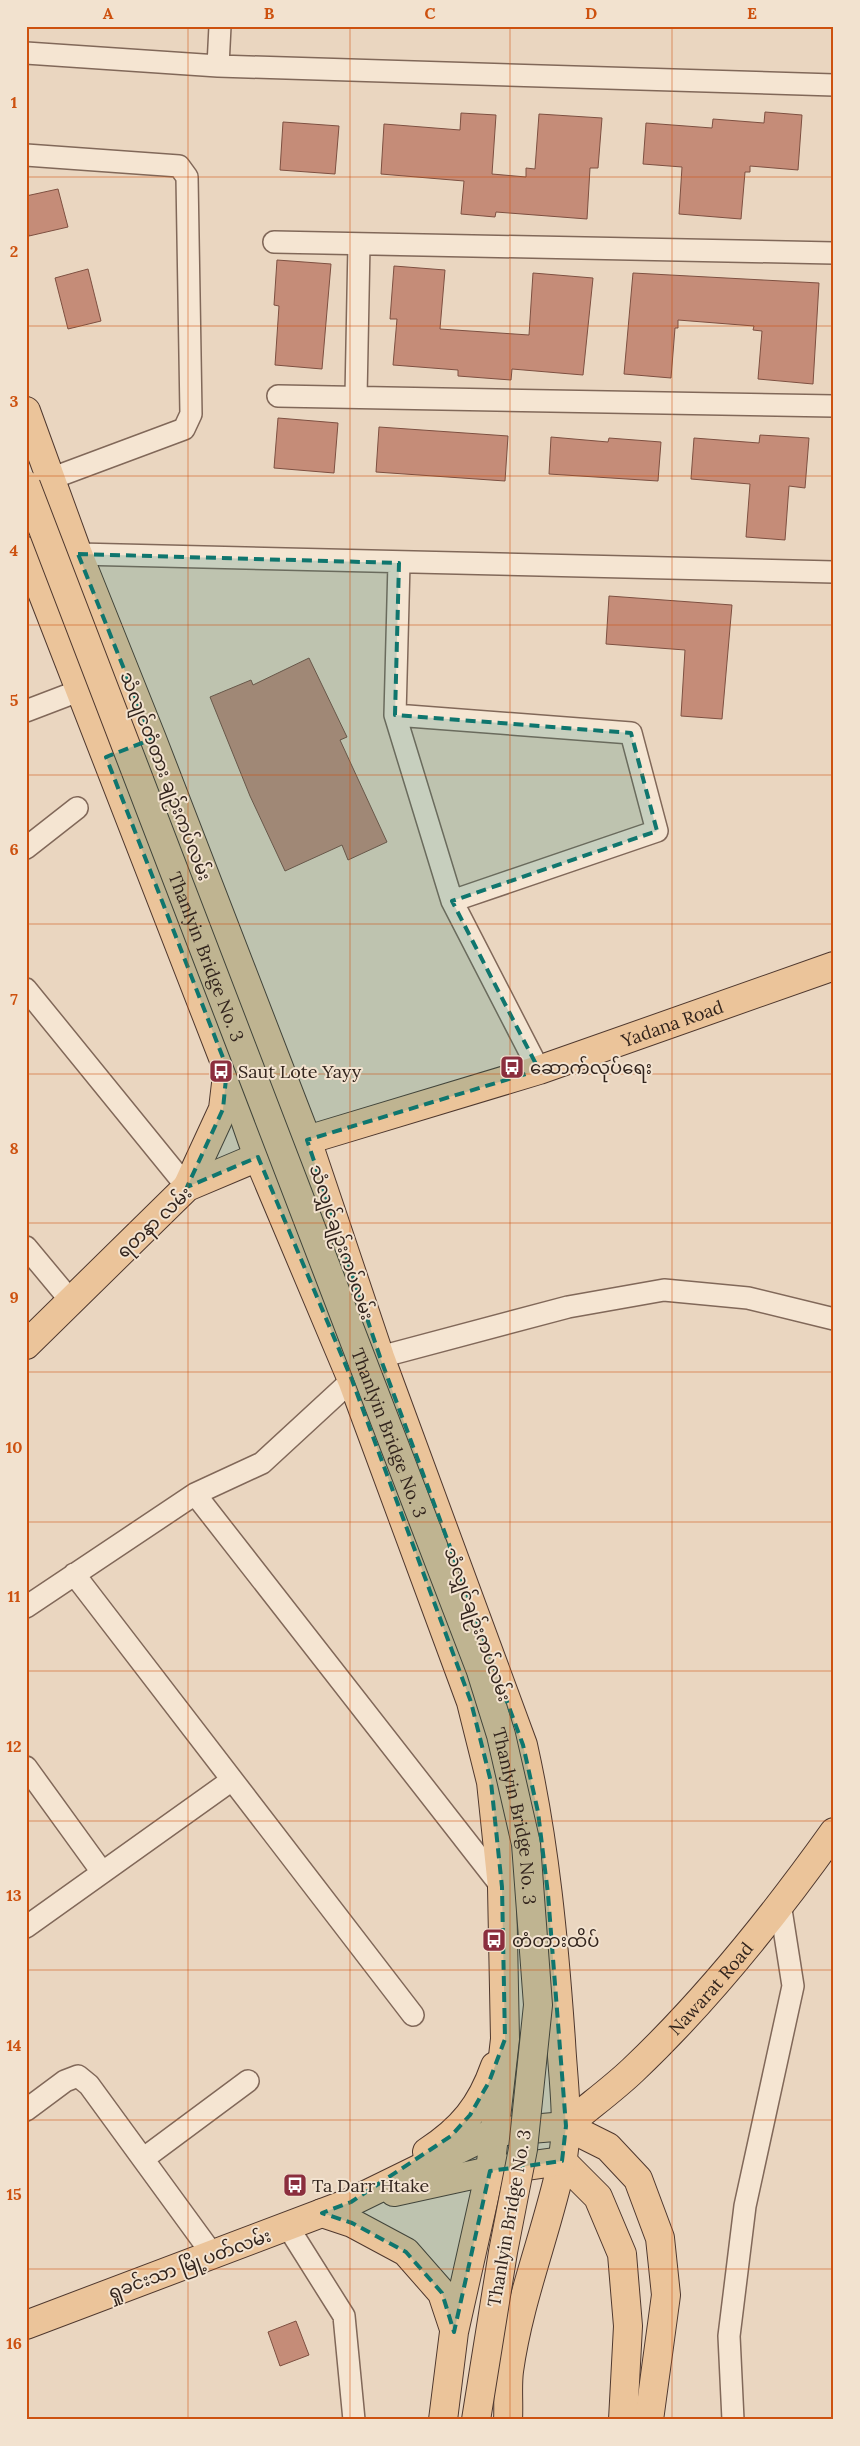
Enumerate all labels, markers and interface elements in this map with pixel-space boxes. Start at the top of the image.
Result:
text: A [103,3,114,23]
text: B [264,3,275,23]
text: C [424,3,436,23]
text: D [585,3,597,23]
text: E [747,3,757,23]
text: 1 [11,92,17,112]
text: 2 [10,241,18,261]
text: 3 [10,391,19,411]
text: 4 [10,540,19,560]
street label: သံလျင်တံတား ချဉ်းကပ်လမ်း [112,668,218,885]
text: 5 [10,690,19,710]
text: 6 [9,839,19,859]
street label: Thanlyin Bridge No. 3 [164,868,250,1045]
text: 7 [10,989,18,1009]
street label: Yadana Road [617,994,726,1052]
bus stop icon: ဆောက်လုပ်ရေး [499,1054,525,1080]
place label: ဆောက်လုပ်ရေး [530,1055,652,1083]
bus stop icon: Saut Lote Yayy [208,1058,234,1084]
place label: Saut Lote Yayy [238,1060,362,1083]
text: 8 [9,1138,19,1158]
street label: သံလျှင်ချဉ်းကပ်လမ်း [301,1161,380,1324]
street label: ရတနာ လမ်း [111,1181,199,1266]
text: 9 [9,1287,19,1307]
street label: Thanlyin Bridge No. 3 [347,1345,433,1521]
text: 10 [6,1437,22,1457]
street label: သံလျှင်ချဉ်းကပ်လမ်း [436,1543,518,1706]
text: 11 [8,1586,21,1606]
street label: Thanlyin Bridge No. 3 [488,1725,542,1906]
text: 12 [6,1736,22,1756]
text: 13 [6,1885,22,1905]
bus stop icon: တံတားထိပ် [481,1927,507,1953]
place label: တံတားထိပ် [512,1927,599,1952]
street label: Nawarat Road [663,1937,758,2040]
text: 14 [6,2035,22,2055]
street label: Thanlyin Bridge No. 3 [482,2127,536,2309]
bus stop icon: Ta Darr Htake [282,2172,308,2198]
place label: Ta Darr Htake [312,2174,430,2197]
text: 15 [6,2184,22,2204]
street label: ရှုခင်းသာ မြို့ပတ်လမ်း [103,2222,275,2308]
text: 16 [6,2333,22,2353]

